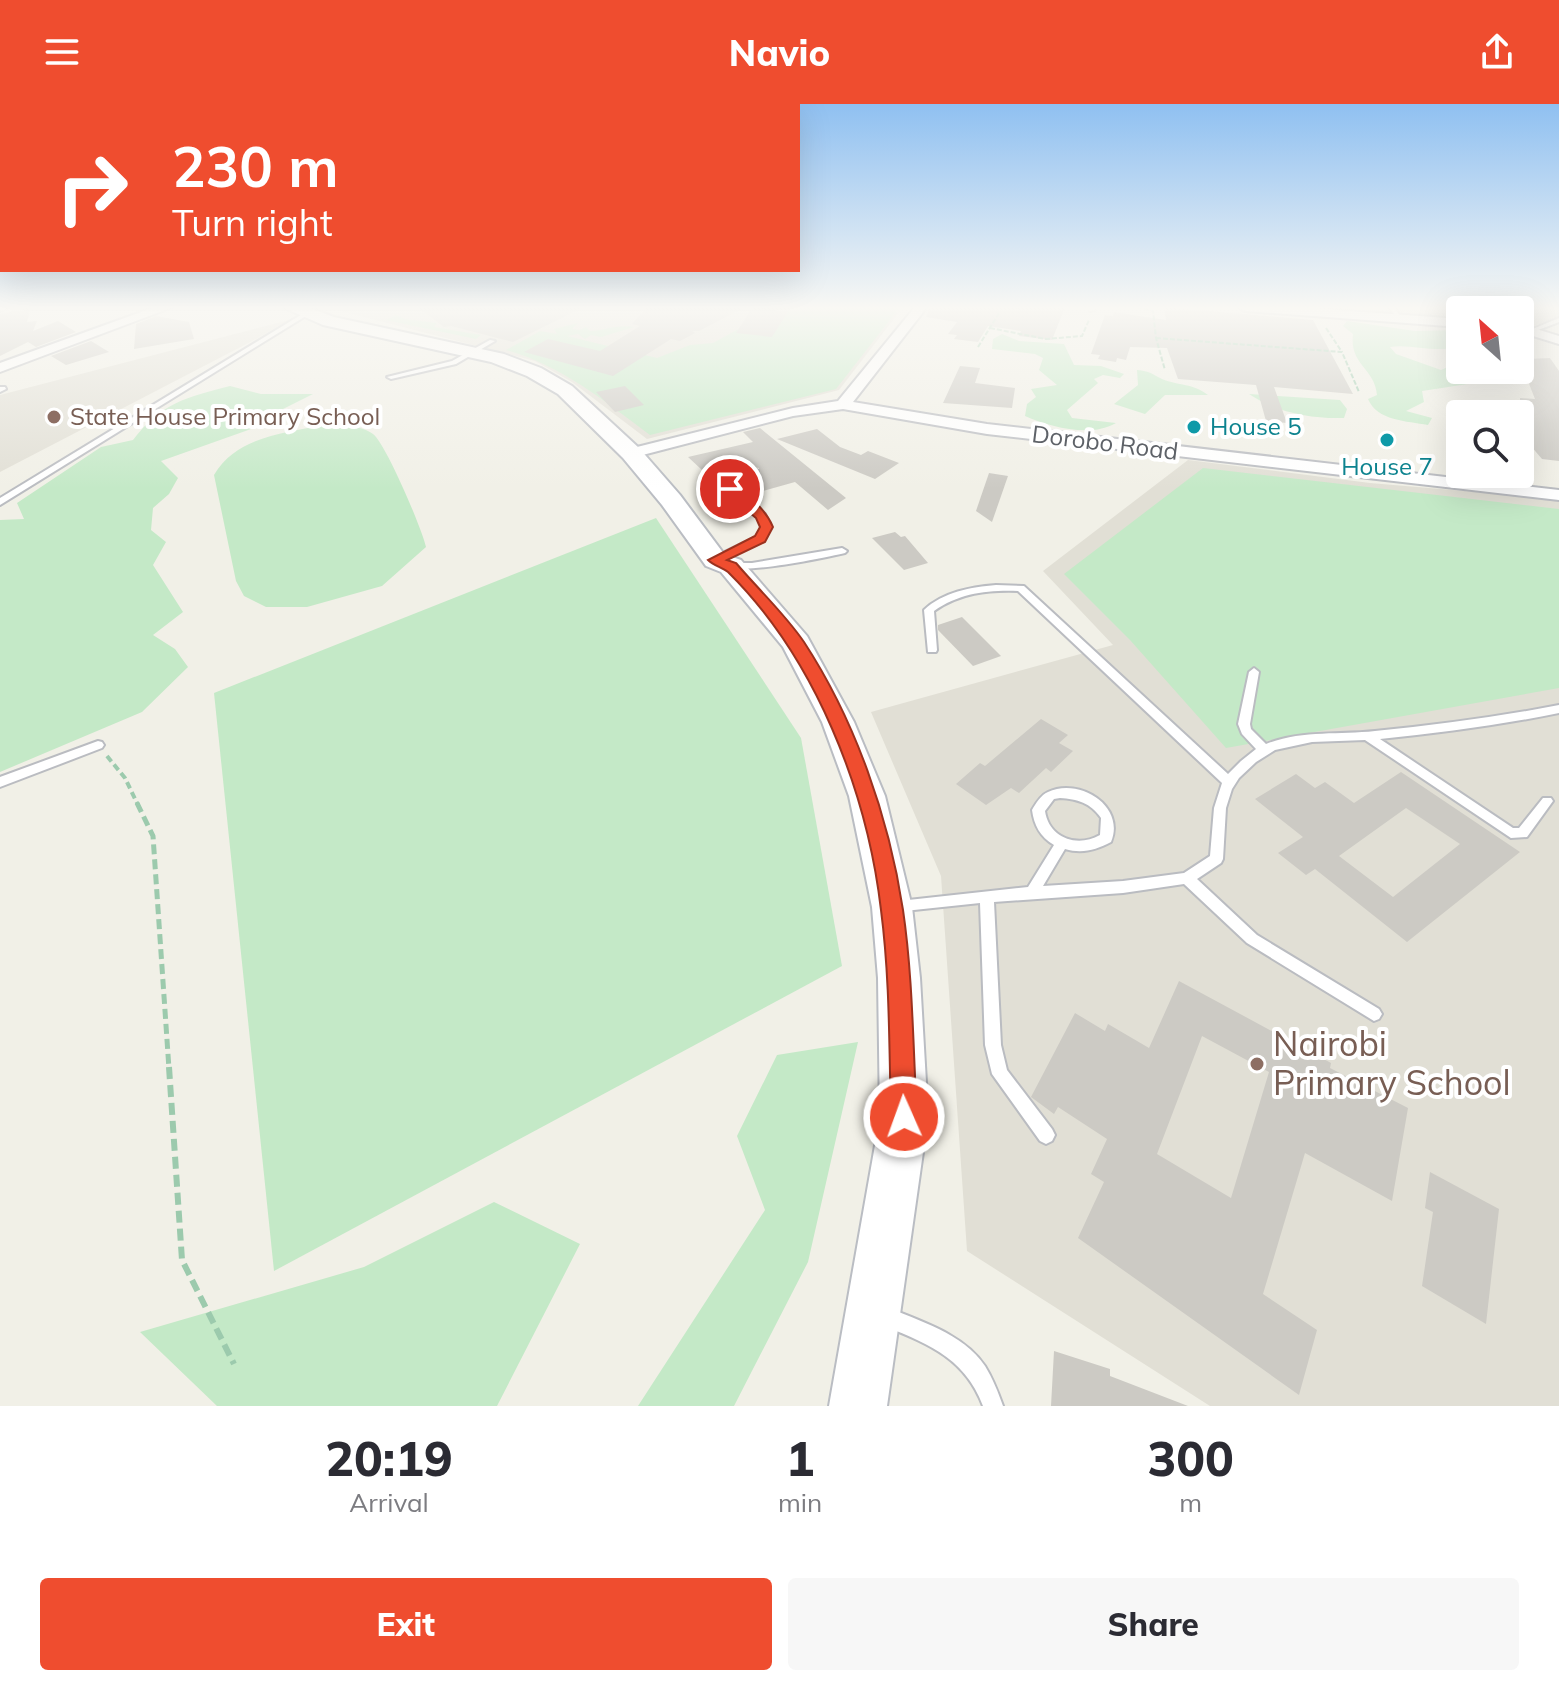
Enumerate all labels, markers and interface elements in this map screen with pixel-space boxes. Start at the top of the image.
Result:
icon: menu [40,30,84,74]
text: Navio [729,30,830,75]
icon: share [1475,30,1519,74]
text: 230 m [172,131,339,201]
icon: right [40,136,144,240]
text: Turn right [172,200,333,245]
north arrow [1446,296,1534,384]
map controls [1446,296,1534,488]
button: search [1446,400,1534,488]
place label: State House Primary School [70,401,380,431]
marker: State House Primary School [45,408,63,426]
place label: House 5 [1210,411,1302,441]
street label: Dorobo Road [1030,418,1180,466]
marker: House 5 [1185,418,1203,436]
marker: House 7 [1378,431,1396,449]
place label: House 7 [1341,451,1433,481]
pin [696,455,764,523]
icon: arrive [708,467,752,511]
place label: Nairobi Primary School [1273,1022,1511,1104]
marker: Nairobi Primary School [1248,1055,1266,1073]
position arrow [862,1075,946,1159]
text: 20:19 [325,1428,453,1488]
text: 1 [786,1428,815,1488]
text: 300 [1147,1428,1234,1488]
text: Arrival [349,1486,429,1519]
text: min [778,1486,822,1519]
text: m [1179,1486,1202,1519]
button: Exit [40,1578,772,1670]
button: Share [788,1578,1519,1670]

